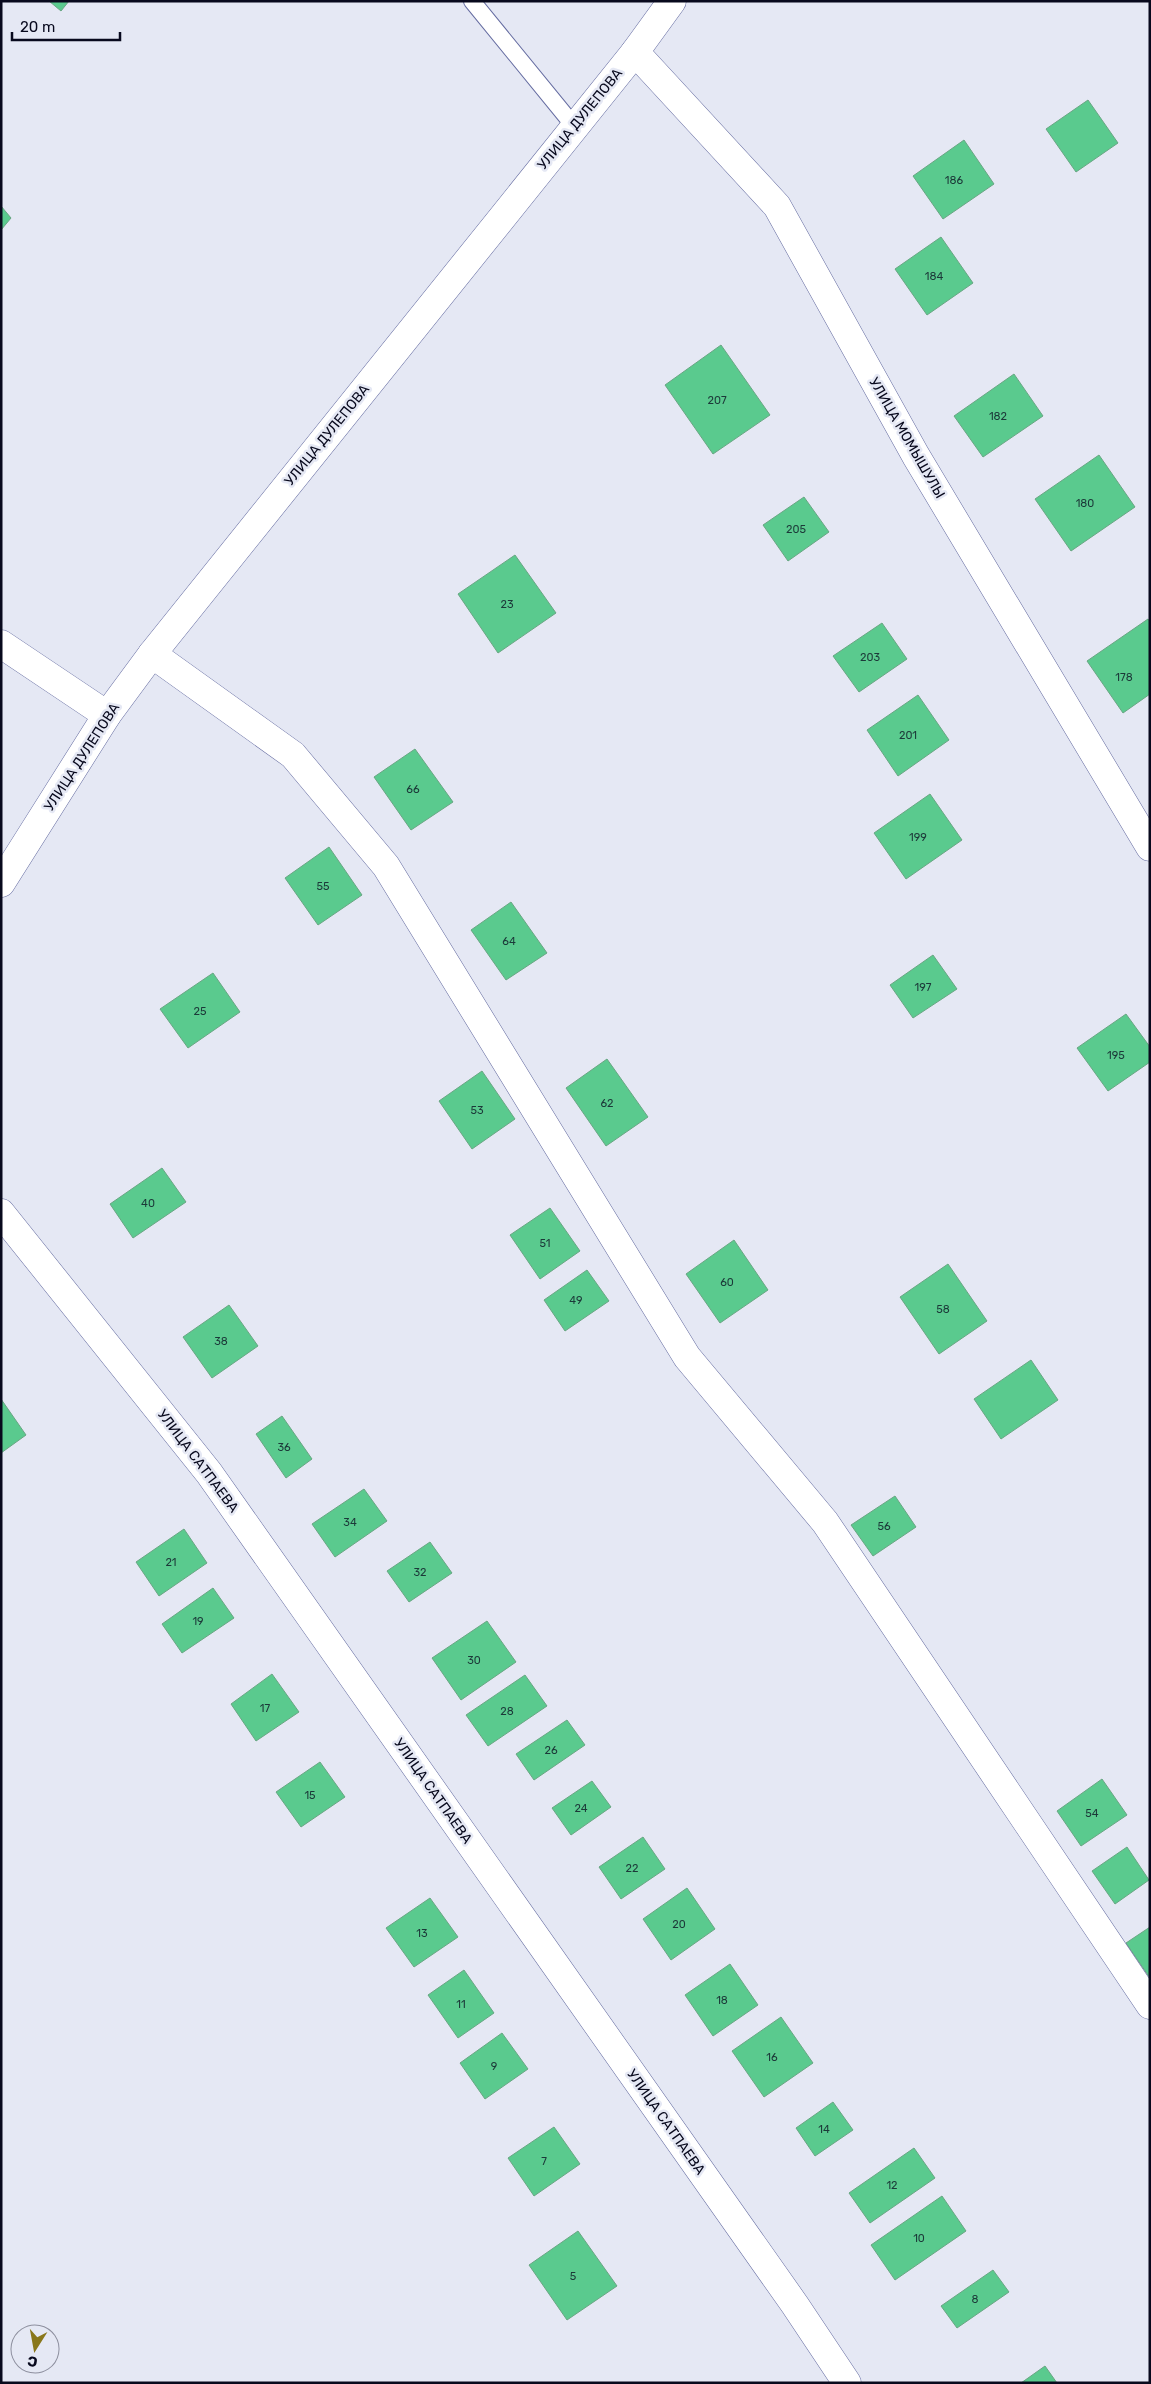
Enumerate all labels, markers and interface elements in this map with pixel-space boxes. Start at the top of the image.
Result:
scale bar [12,10,120,42]
text: 20 m [20,18,55,36]
street label: УЛИЦА ДУЛЕПОВА [534,64,626,173]
house number: 186 [945,174,964,187]
house number: 184 [925,270,943,283]
street label: УЛИЦА МОМЫШУЛЫ [865,374,949,502]
street label: УЛИЦА ДУЛЕПОВА [281,380,373,489]
house number: 207 [707,394,727,407]
house number: 182 [989,410,1007,423]
house number: 180 [1076,497,1094,510]
house number: 205 [786,523,806,536]
house number: 23 [500,598,514,611]
house number: 203 [860,651,880,664]
house number: 178 [1115,671,1133,684]
street label: УЛИЦА ДУЛЕПОВА [41,699,124,814]
house number: 201 [899,729,917,742]
house number: 66 [406,783,420,796]
house number: 199 [909,831,927,844]
house number: 55 [316,880,330,893]
house number: 64 [502,935,516,948]
house number: 197 [915,981,932,994]
house number: 25 [194,1005,207,1018]
house number: 195 [1107,1049,1125,1062]
house number: 62 [600,1097,614,1110]
house number: 53 [470,1104,484,1117]
house number: 40 [141,1197,155,1210]
house number: 51 [539,1237,551,1250]
house number: 60 [720,1276,734,1289]
house number: 49 [569,1294,583,1307]
house number: 58 [936,1303,950,1316]
house number: 38 [214,1335,228,1348]
street label: УЛИЦА САТПАЕВА [154,1406,243,1516]
house number: 36 [277,1441,291,1454]
house number: 34 [343,1516,357,1529]
house number: 56 [877,1520,891,1533]
house number: 21 [165,1556,177,1569]
house number: 32 [413,1566,427,1579]
house number: 19 [192,1615,204,1628]
house number: 30 [467,1654,481,1667]
house number: 17 [260,1702,271,1715]
house number: 28 [500,1705,514,1718]
street label: УЛИЦА САТПАЕВА [390,1735,476,1847]
house number: 26 [544,1744,558,1757]
house number: 15 [304,1789,316,1802]
house number: 24 [574,1802,588,1815]
house number: 54 [1085,1807,1099,1820]
house number: 22 [626,1862,638,1875]
house number: 20 [672,1918,686,1931]
house number: 13 [416,1927,428,1940]
house number: 18 [716,1994,728,2007]
house number: 11 [456,1998,466,2011]
house number: 16 [766,2051,778,2064]
house number: 9 [491,2060,497,2073]
street label: УЛИЦА САТПАЕВА [623,2066,709,2178]
house number: 14 [818,2123,830,2136]
house number: 7 [541,2155,547,2168]
house number: 12 [886,2179,898,2192]
house number: 10 [913,2232,925,2245]
house number: 5 [570,2270,577,2283]
house number: 8 [972,2293,979,2306]
north arrow [10,2324,60,2374]
text: С [26,2352,39,2371]

